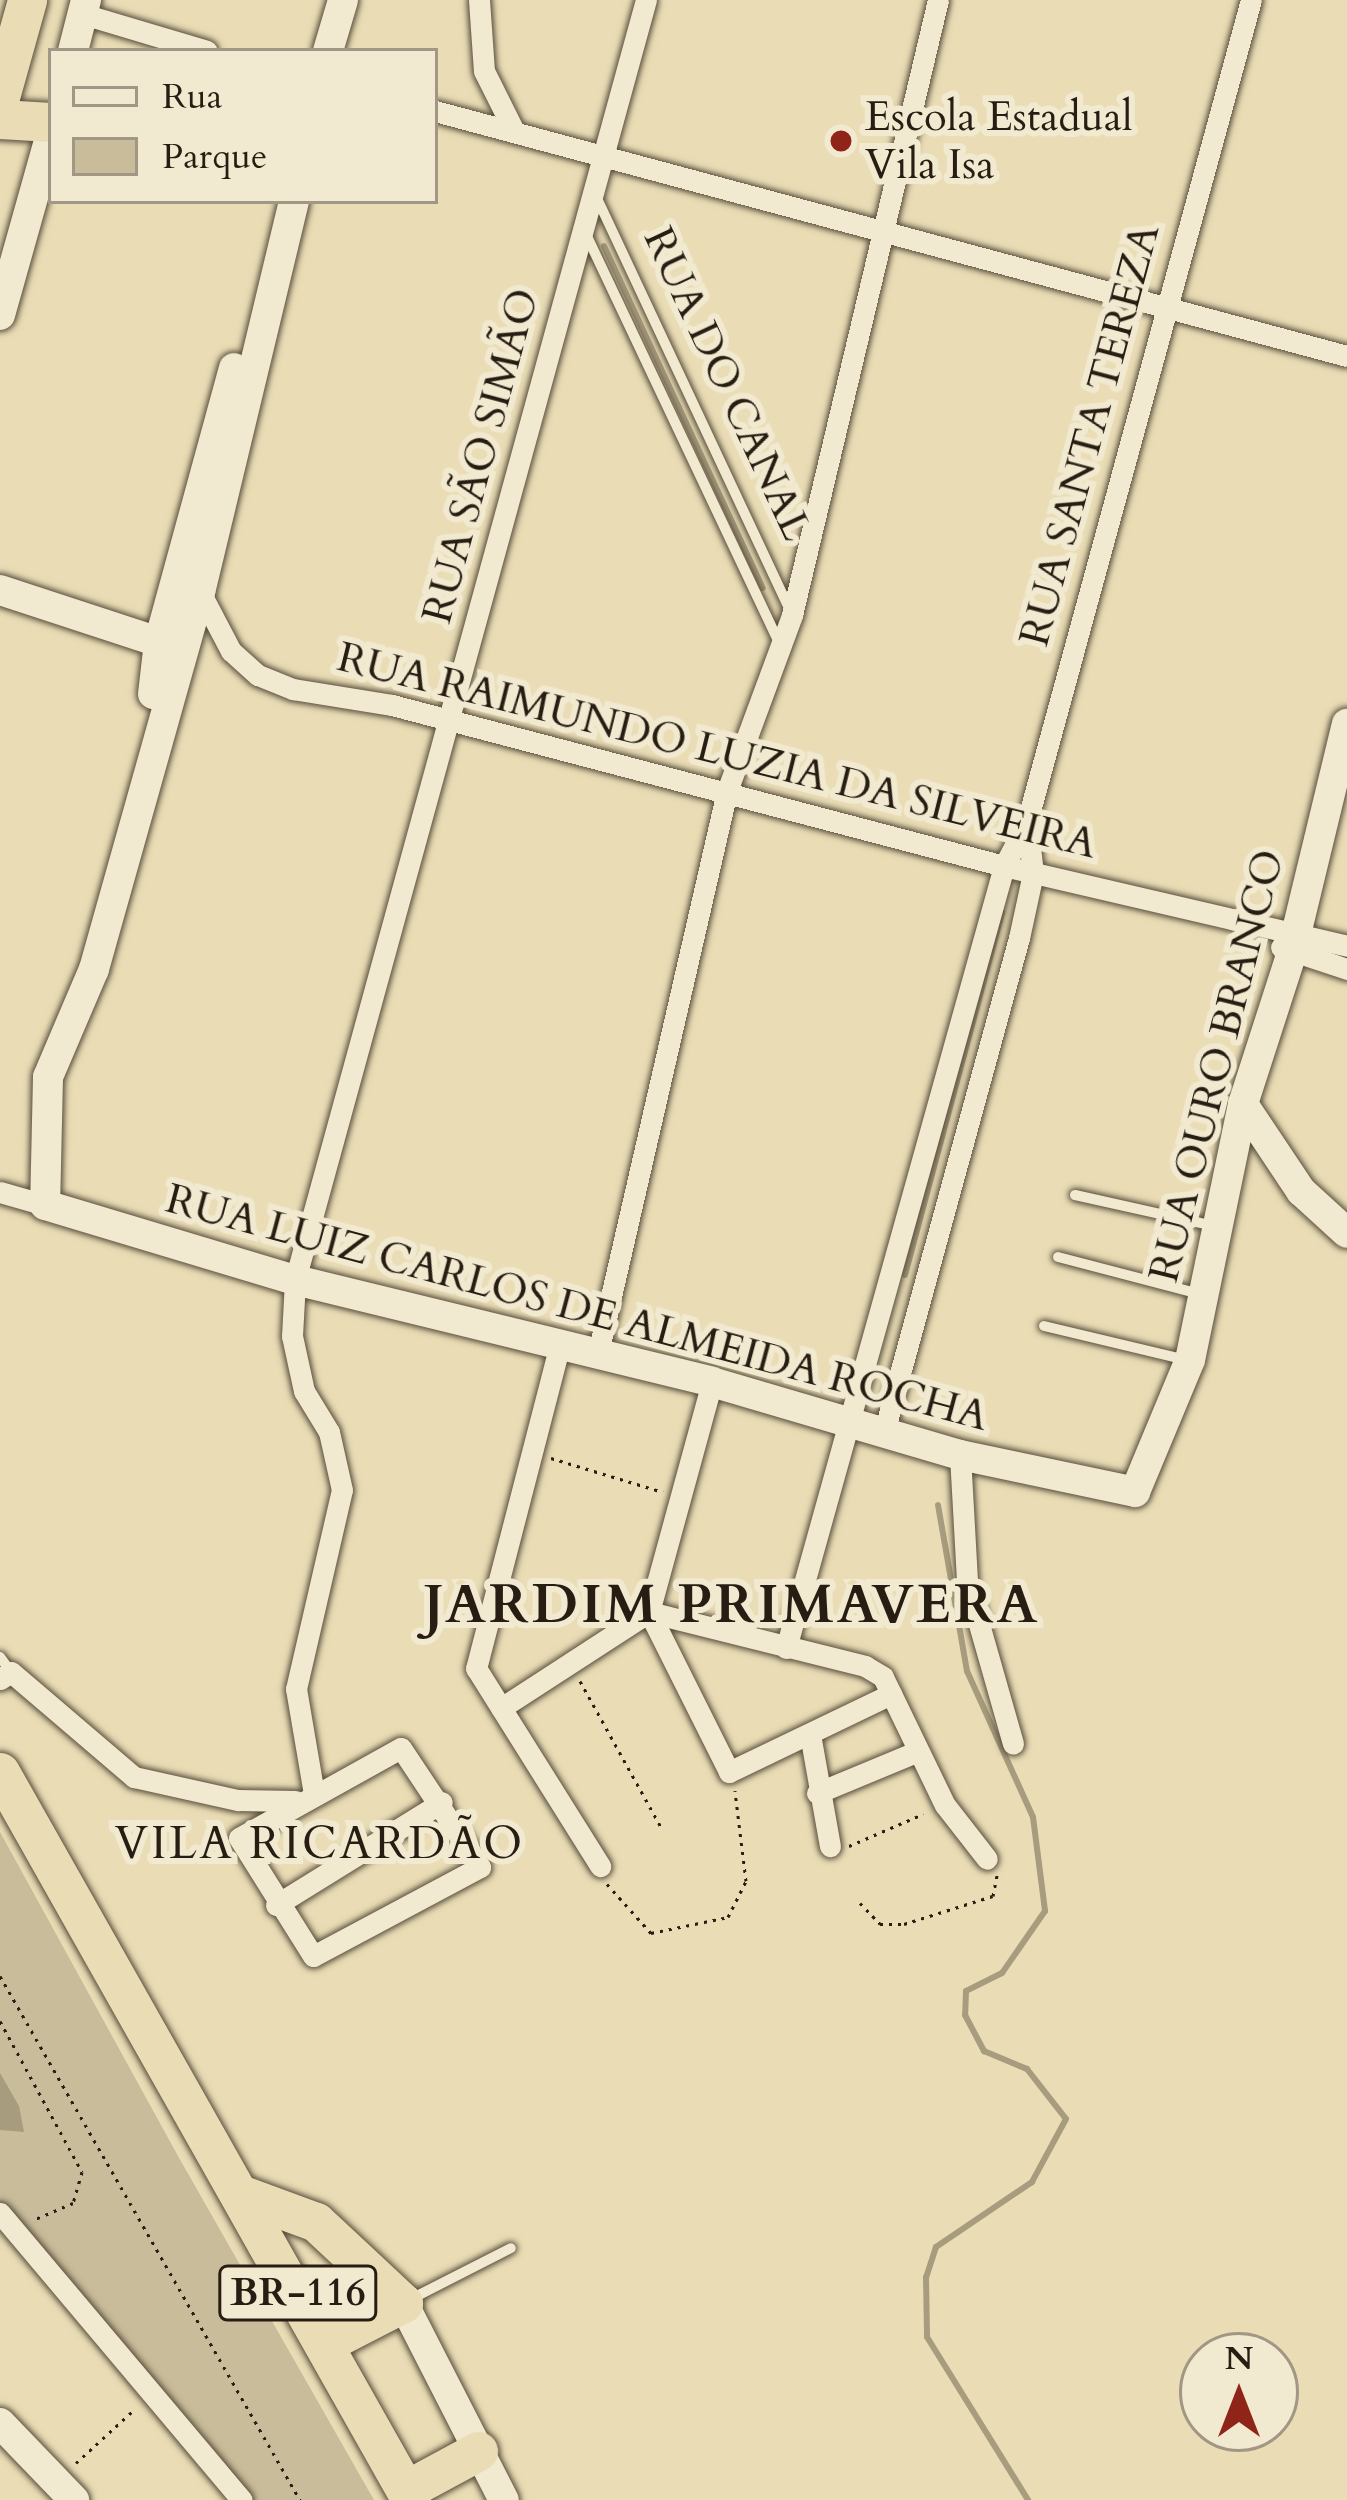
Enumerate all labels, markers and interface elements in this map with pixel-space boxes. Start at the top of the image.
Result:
legend [48,48,438,204]
text: Rua [162,72,222,121]
place label: Escola Estadual Vila Isa [865,92,1133,190]
marker: Escola Estadual Vila Isa [828,128,854,154]
text: Parque [162,132,267,181]
street label: RUA SANTA TEREZA [1009,218,1171,652]
street label: RUA DO CANAL [632,220,822,548]
street label: RUA SÃO SIMÃO [412,283,550,629]
street label: RUA RAIMUNDO LUZIA DA SILVEIRA [332,632,1102,870]
street label: RUA OURO BRANCO [1139,845,1295,1287]
street label: RUA LUIZ CARLOS DE ALMEIDA ROCHA [160,1174,994,1442]
district label: JARDIM PRIMAVERA [424,1574,1040,1638]
district label: VILA RICARDÃO [115,1817,525,1871]
road number: BR-116 [217,2260,379,2326]
north arrow [1179,2332,1299,2452]
text: N [1225,2336,1253,2381]

